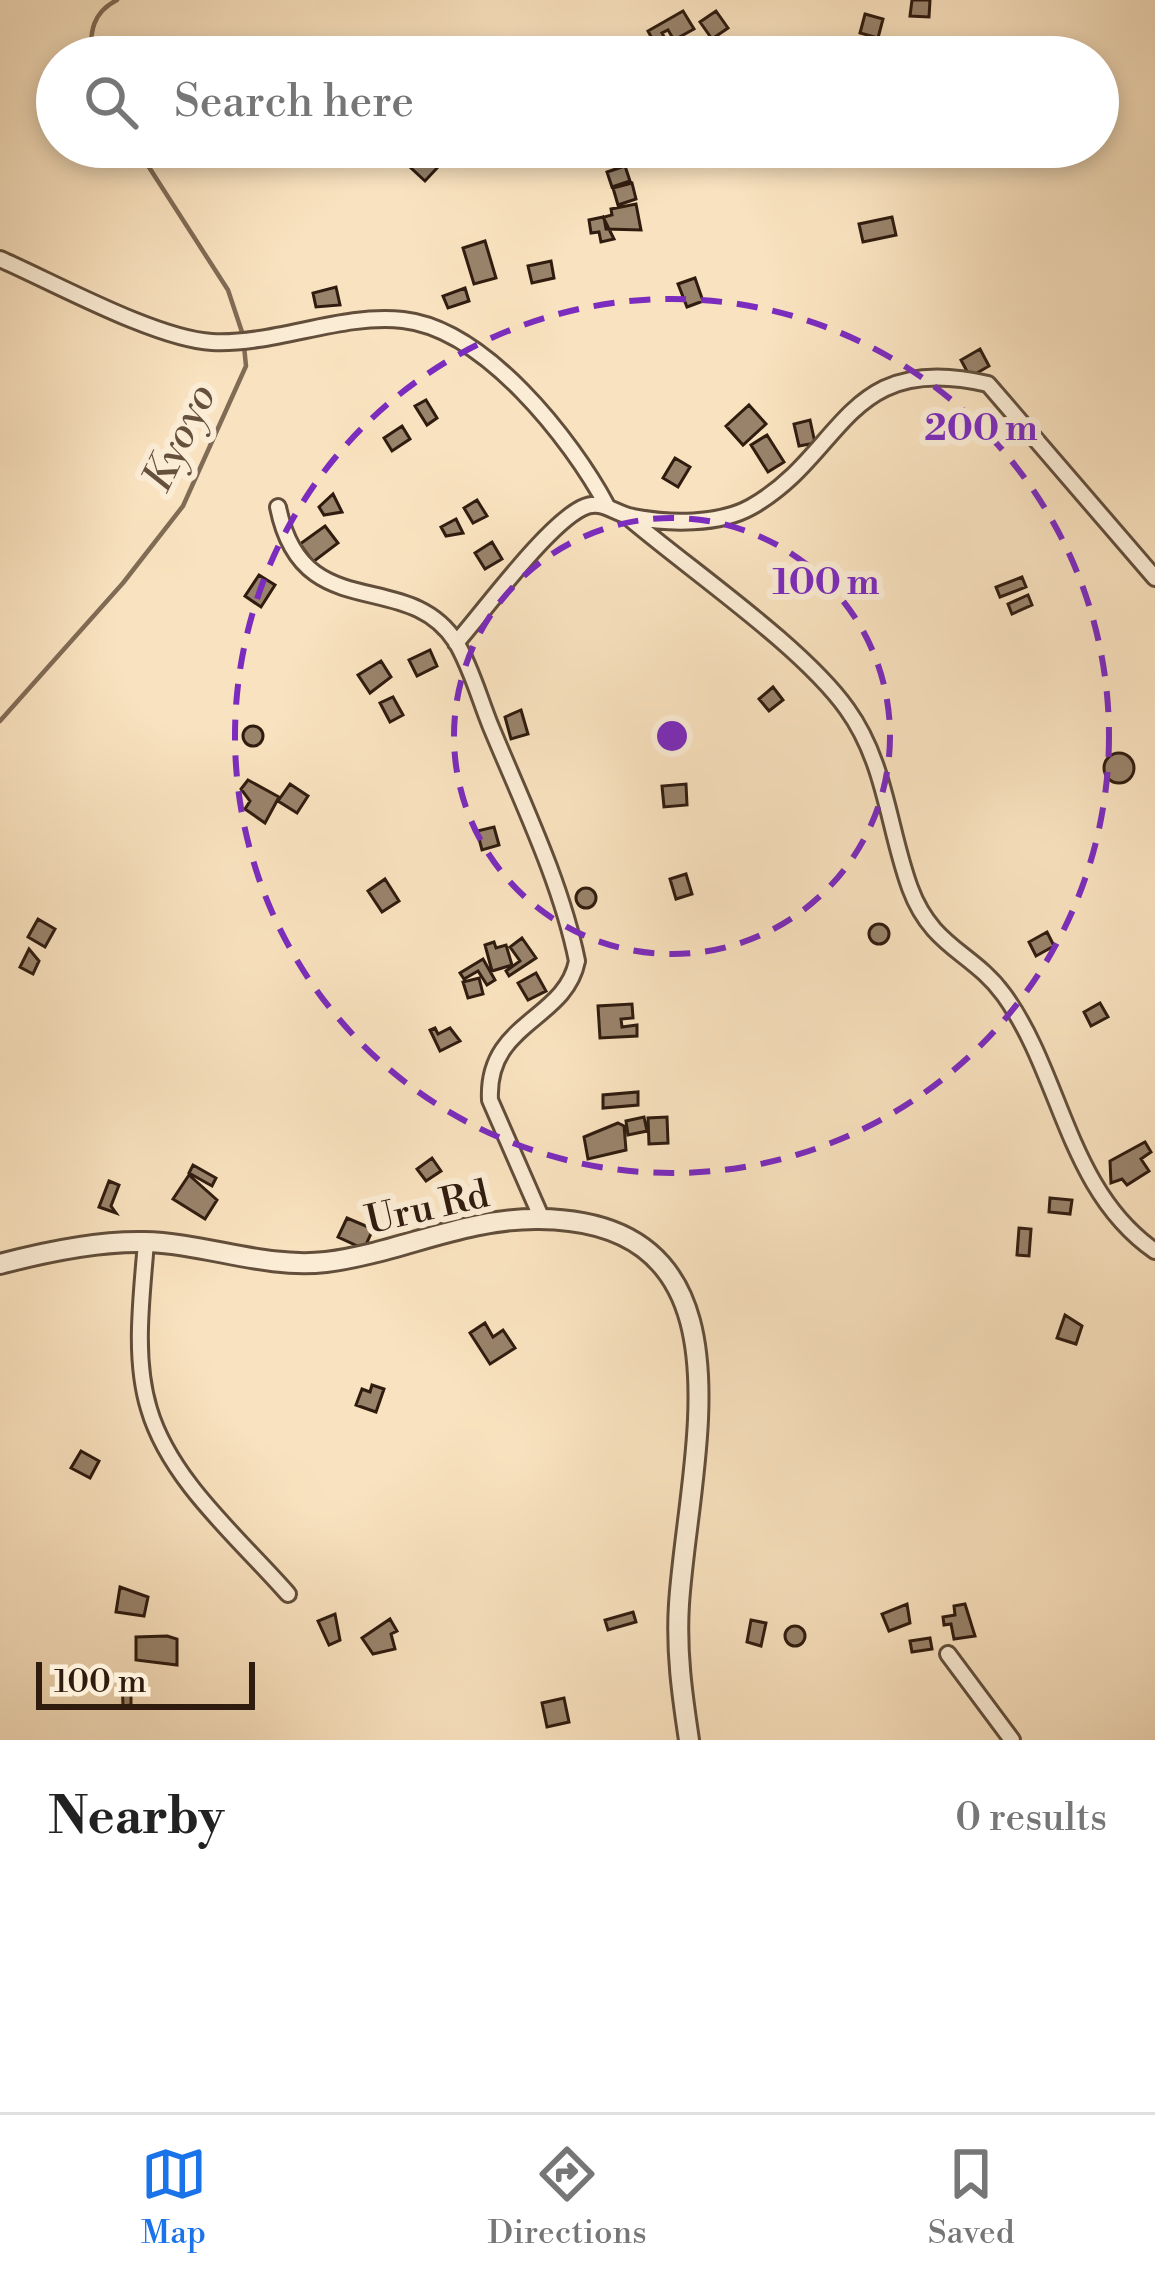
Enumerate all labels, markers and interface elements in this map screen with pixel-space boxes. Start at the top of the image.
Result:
search box [36,36,1119,168]
icon: search [78,69,144,135]
text: Search here [174,74,414,131]
water label: Kyoyo [132,376,229,501]
text: 200 m [924,407,1038,452]
text: 100 m [773,561,880,606]
centre of rings [651,715,693,757]
street label: Uru Rd [361,1170,494,1246]
scale bar [36,1656,255,1709]
text: 100 m [54,1662,147,1703]
text: Nearby [48,1786,224,1850]
text: 0 results [955,1794,1107,1843]
tab: Map [141,2141,207,2254]
tab: Directions [488,2141,647,2254]
tab: Saved [928,2141,1014,2254]

